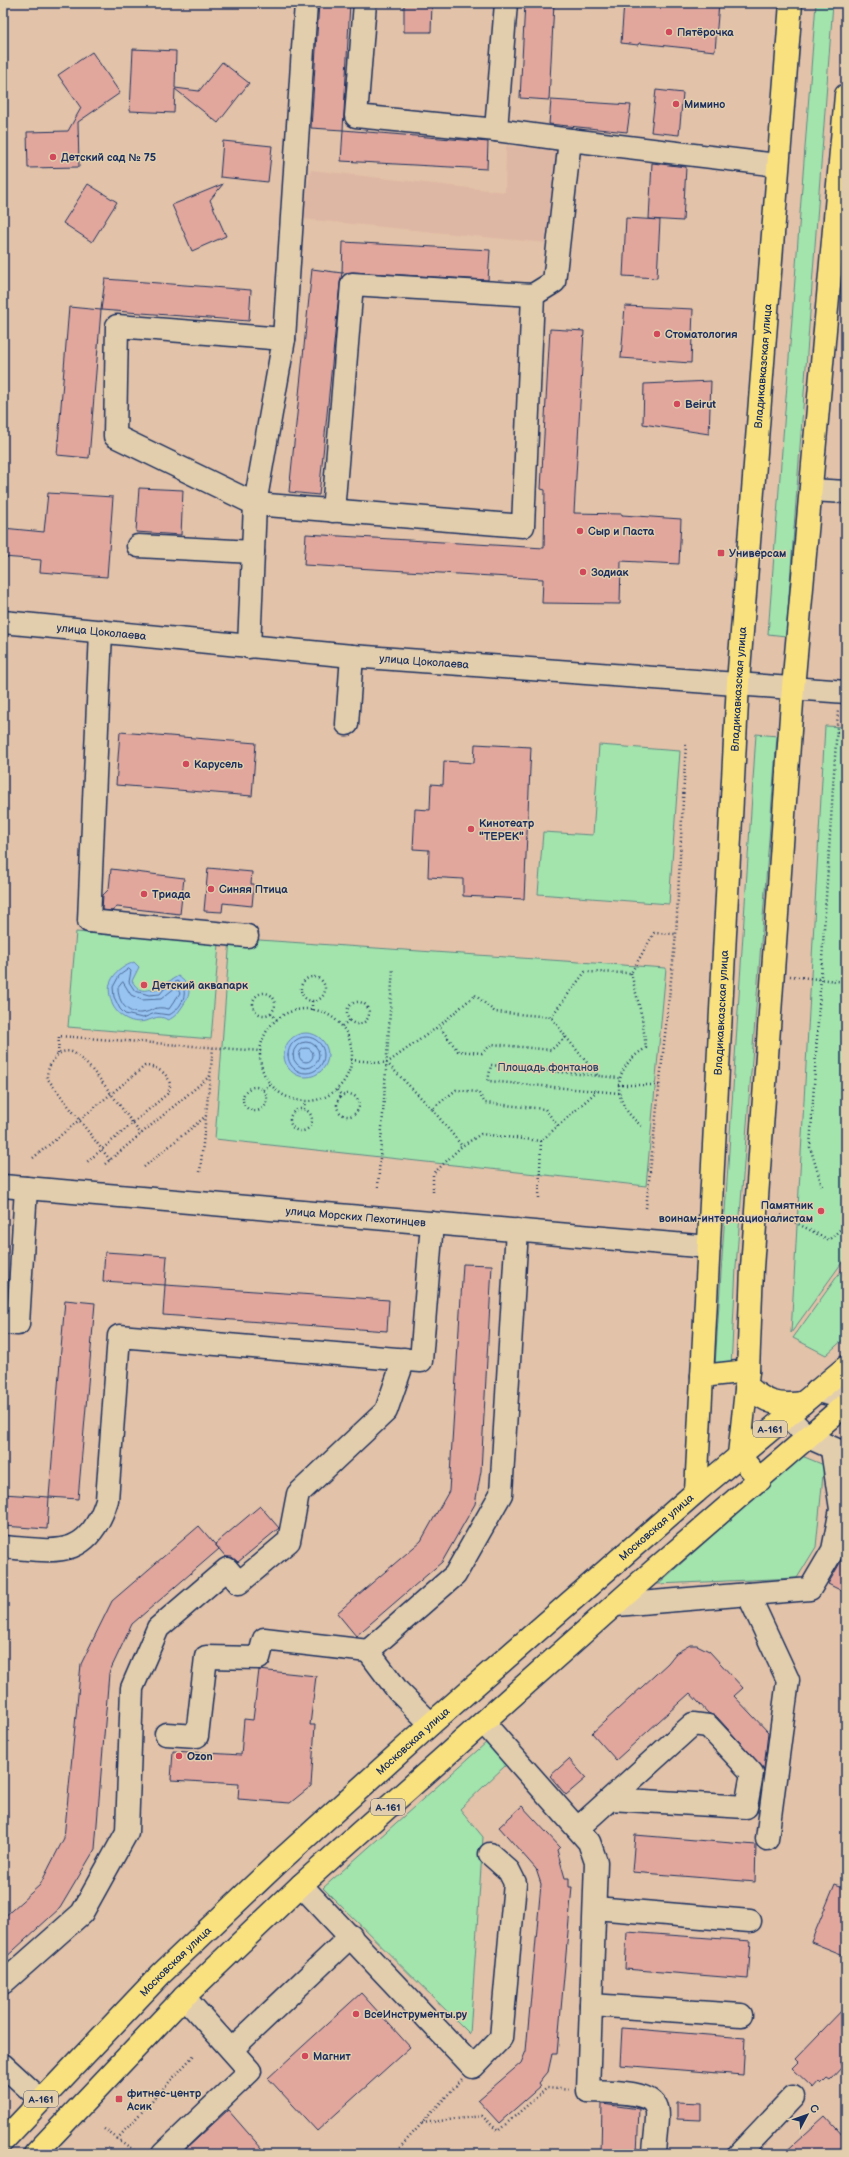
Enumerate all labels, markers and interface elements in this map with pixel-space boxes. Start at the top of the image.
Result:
place label: Пятёрочка [677,26,734,39]
marker: Пятёрочка [664,27,674,37]
place label: Мимино [684,98,725,111]
marker: Мимино [671,99,681,109]
place label: Детский сад № 75 [61,151,157,164]
marker: Детский сад № 75 [48,152,58,162]
street label: Владикавказская улица [752,303,775,429]
place label: Стоматология [665,328,738,341]
marker: Стоматология [652,329,662,339]
place label: Beirut [685,398,716,411]
marker: Beirut [672,399,682,409]
place label: Сыр и Паста [588,525,655,538]
marker: Сыр и Паста [575,526,585,536]
place label: Универсам [729,547,786,560]
marker: Универсам [716,548,726,558]
place label: Зодиак [591,566,629,579]
marker: Зодиак [578,567,588,577]
street label: улица Цоколаева [56,621,147,643]
street label: Владикавказская улица [728,626,749,752]
street label: улица Цоколаева [379,652,470,672]
place label: Карусель [194,758,243,771]
marker: Карусель [181,759,191,769]
place label: Кинотеатр "ТЕРЕК" [479,817,535,843]
marker: Кинотеатр "ТЕРЕК" [466,824,476,834]
place label: Синяя Птица [219,883,288,896]
marker: Синяя Птица [206,884,216,894]
place label: Триада [152,888,191,901]
marker: Триада [139,889,149,899]
street label: Владикавказская улица [712,949,731,1076]
place label: Детский аквапарк [152,979,248,992]
marker: Детский аквапарк [139,980,149,990]
park label: Площадь фонтанов [497,1061,599,1074]
place label: Памятник воинам-интернационалистам [659,1199,813,1225]
street label: улица Морских Пехотинцев [285,1204,427,1230]
marker: Памятник воинам-интернационалистам [816,1206,826,1216]
road number: А-161 [753,1421,787,1437]
street label: Московская улица [616,1491,697,1563]
street label: Московская улица [373,1704,453,1778]
place label: Ozon [187,1750,213,1763]
marker: Ozon [174,1751,184,1761]
road number: А-161 [371,1799,405,1815]
street label: Московская улица [137,1924,214,1999]
place label: ВсеИнструменты.ру [364,2008,468,2021]
marker: ВсеИнструменты.ру [351,2009,361,2019]
place label: Магнит [313,2050,352,2063]
marker: Магнит [300,2051,310,2061]
place label: фитнес-центр Асик [126,2087,202,2113]
road number: А-161 [24,2091,58,2107]
marker: фитнес-центр Асик [114,2094,124,2104]
north arrow [787,2095,827,2135]
text: С [807,2102,822,2116]

